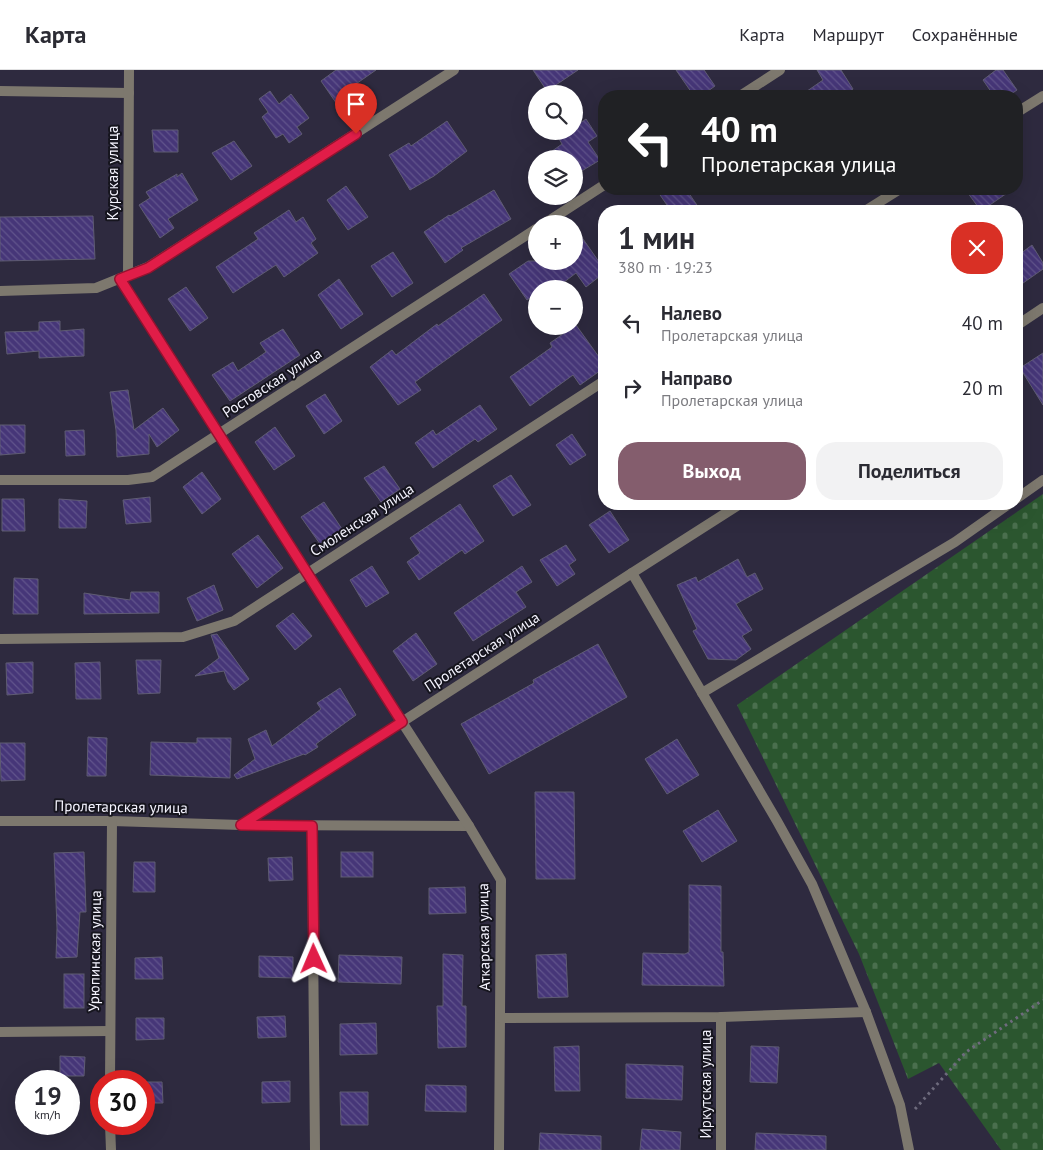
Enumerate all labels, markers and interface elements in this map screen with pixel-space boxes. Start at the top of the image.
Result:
text: Карта [25,19,87,50]
text: Карта [739,23,785,46]
text: Маршрут [813,23,884,46]
text: Сохранённые [912,23,1018,46]
pin [335,83,377,134]
map controls [528,85,583,335]
button: search [528,85,583,140]
icon: arrive [342,90,370,118]
text: 40 m [701,106,778,152]
icon: left [618,110,683,175]
street label: Курская улица [103,126,122,220]
button: layers [528,150,583,205]
text: Пролетарская улица [701,150,897,178]
button: + [528,215,583,270]
text: 1 мин [618,218,695,257]
button: close [951,222,1003,274]
text: 380 m · 19:23 [618,257,713,277]
button: − [528,280,583,335]
text: Налево [661,301,722,325]
icon: left [618,309,646,337]
text: 40 m [962,311,1003,335]
text: Пролетарская улица [661,325,803,345]
street label: Ростовская улица [219,343,325,422]
text: Направо [661,366,732,390]
icon: right [618,374,646,402]
text: 20 m [962,376,1003,400]
text: Пролетарская улица [661,390,803,410]
button: Выход [618,442,806,500]
button: Поделиться [816,442,1003,500]
street label: Смоленская улица [306,479,417,560]
street label: Пролетарская улица [421,607,543,696]
street label: Пролетарская улица [54,796,188,817]
street label: Аткарская улица [473,883,494,991]
street label: Урюпинская улица [84,890,105,1012]
position arrow [287,932,339,984]
street label: Иркутская улица [696,1030,715,1138]
speed limit sign: 30 [90,1070,155,1135]
text: 19 [33,1080,62,1112]
text: km/h [34,1107,61,1122]

